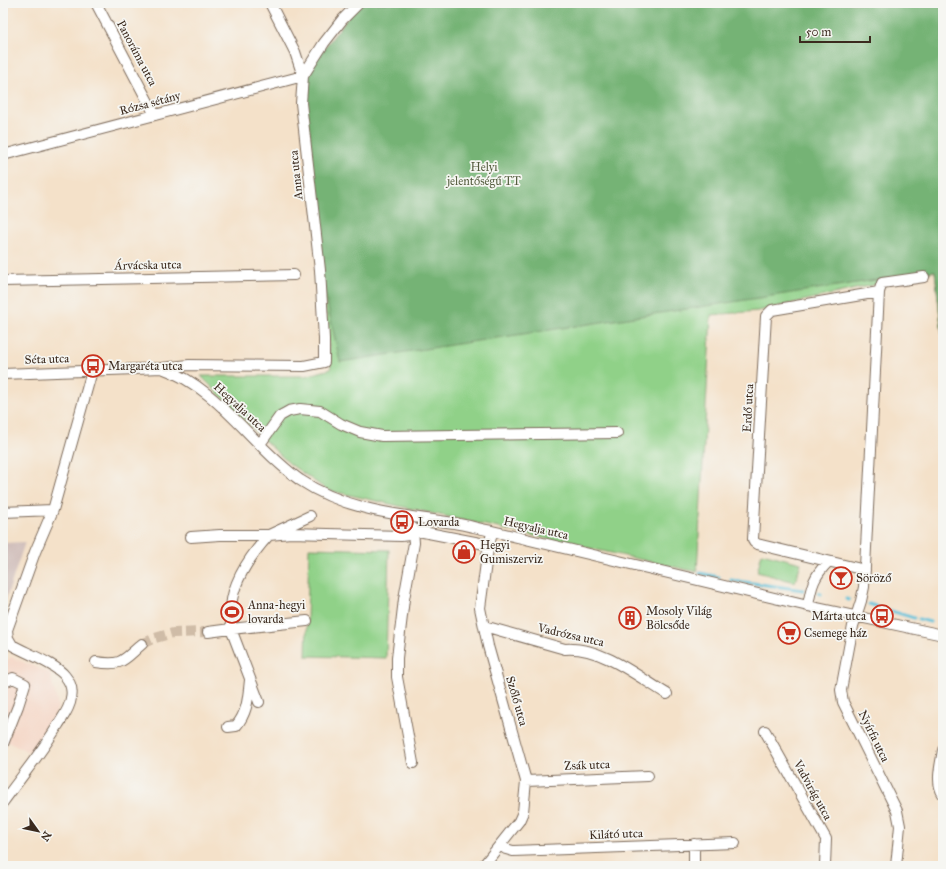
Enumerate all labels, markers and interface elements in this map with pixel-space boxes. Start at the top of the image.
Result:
street label: Panoráma utca [114,18,161,89]
scale bar [800,18,870,44]
text: 50 m [806,25,831,39]
street label: Rózsa sétány [118,88,182,118]
street label: Anna utca [286,149,306,201]
park label: Helyi jelentőségű TT [445,160,521,189]
street label: Árvácska utca [113,256,183,273]
street label: Séta utca [24,351,70,367]
bus stop icon: Margaréta utca [80,353,106,379]
place label: Margaréta utca [108,359,184,374]
street label: Hegyalja utca [210,379,270,436]
street label: Erdő utca [740,382,756,433]
bus stop icon: Lovarda [389,509,415,535]
street label: Hegyalja utca [502,514,571,543]
place label: Lovarda [418,515,460,529]
place label: Hegyi Gumiszerviz [480,538,543,566]
shop icon: Hegyi Gumiszerviz [451,539,477,565]
bar icon: Söröző [828,565,854,591]
place label: Söröző [856,571,892,585]
place label: Anna-hegyi lovarda [247,598,306,626]
sports icon: Anna-hegyi lovarda [219,599,245,625]
bus stop icon: Márta utca [869,603,895,629]
place label: Mosoly Világ Bölcsőde [646,604,712,632]
building icon: Mosoly Világ Bölcsőde [617,605,643,631]
place label: Márta utca [811,609,867,623]
street label: Vadrózsa utca [536,620,606,650]
supermarket icon: Csemege ház [776,620,802,646]
place label: Csemege ház [804,626,868,641]
street label: Szőlő utca [503,674,531,728]
street label: Nyírfa utca [855,708,893,765]
street label: Zsák utca [564,757,611,773]
street label: Vadvirág utca [789,757,836,824]
north arrow [18,811,58,851]
street label: Kilátó utca [589,826,644,842]
text: N [38,829,54,844]

